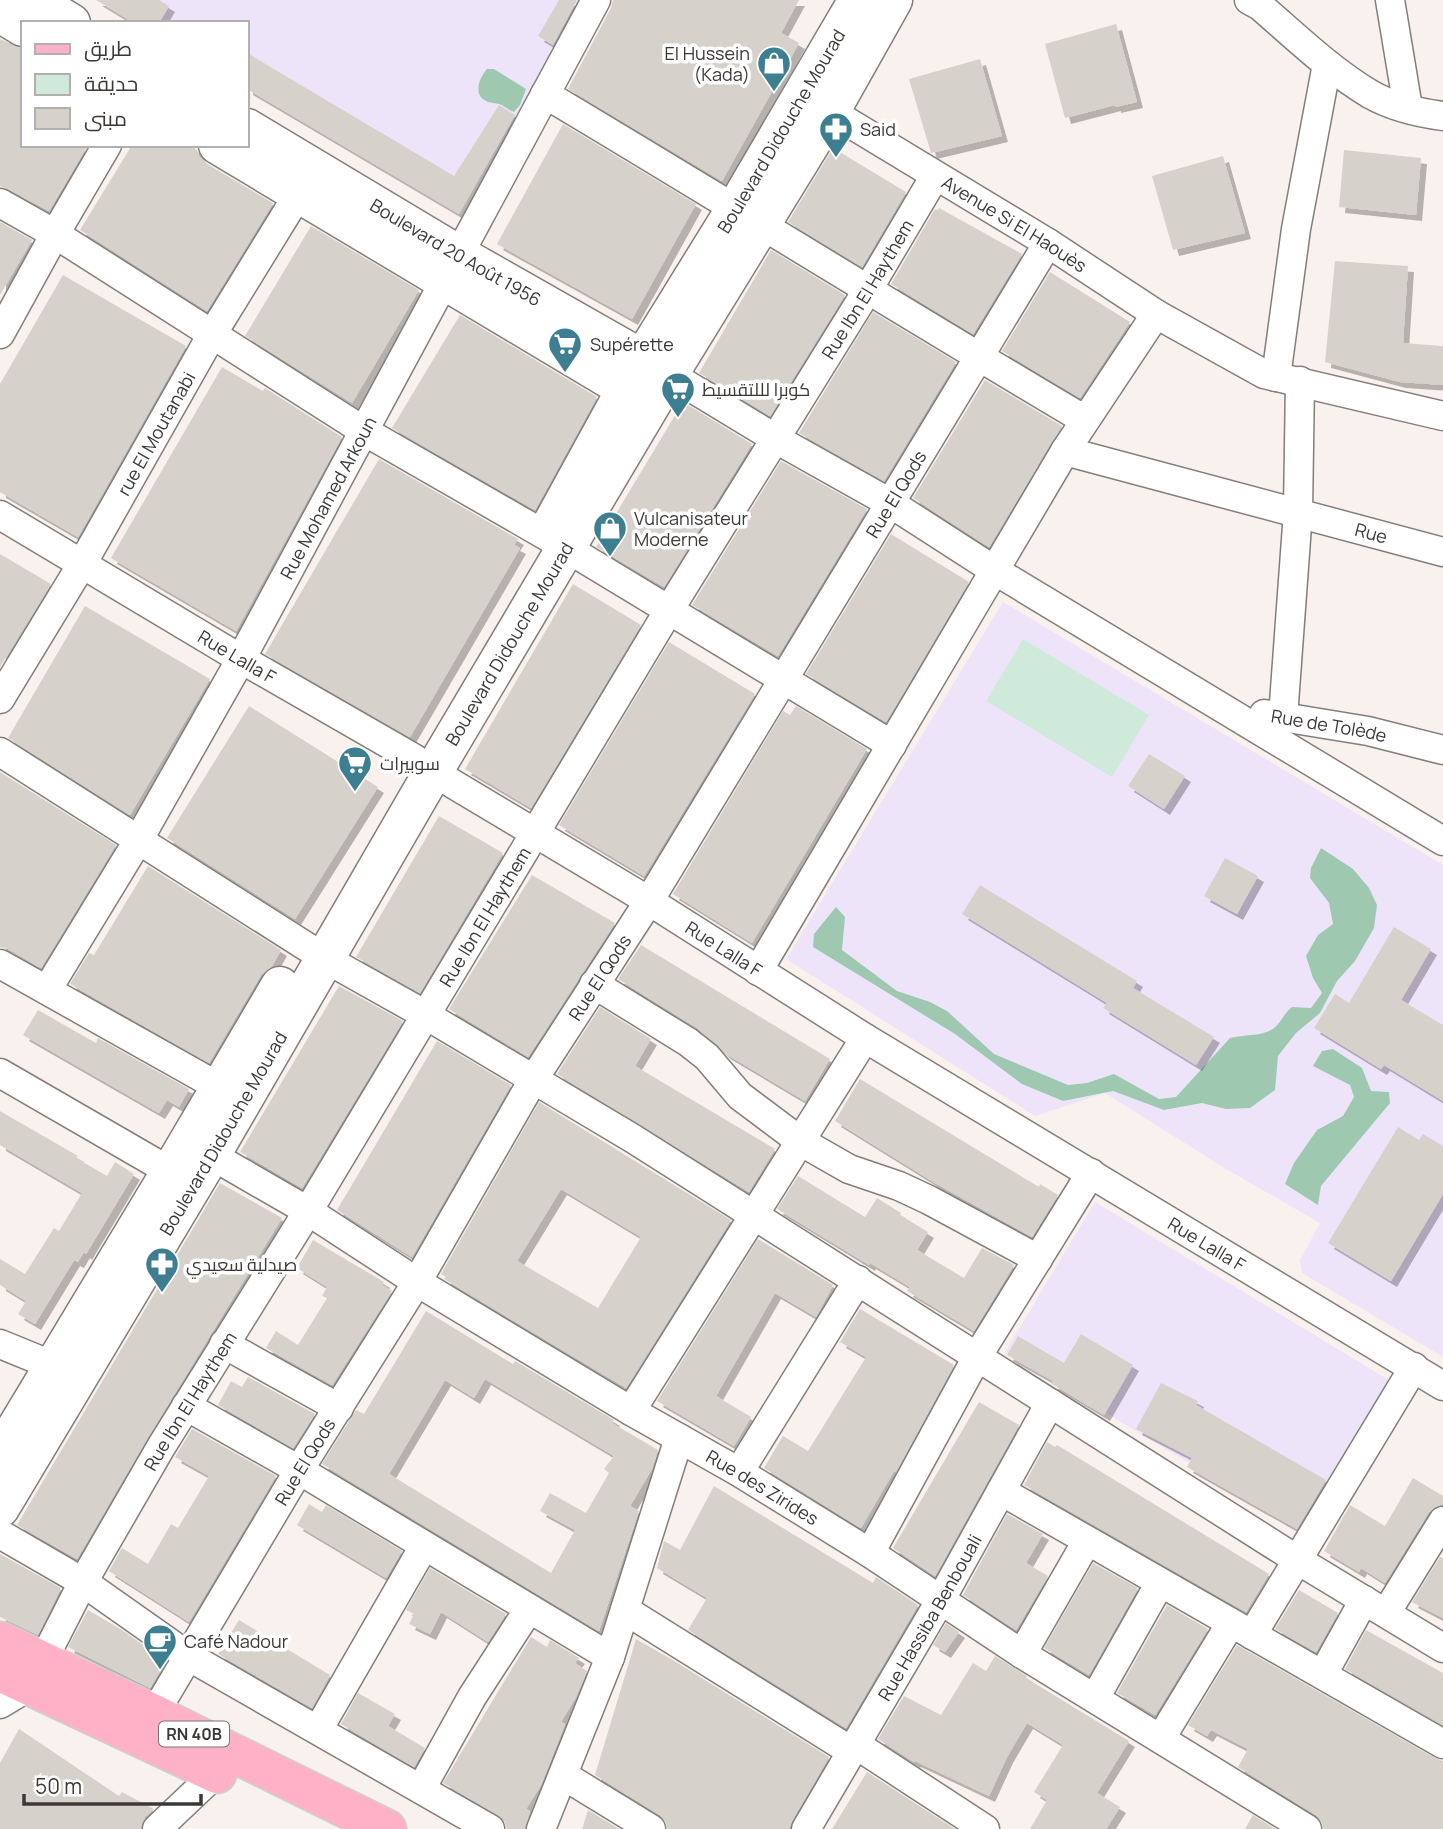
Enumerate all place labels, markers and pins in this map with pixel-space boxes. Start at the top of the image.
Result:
place label: El Hussein (Kada) [665,41,750,86]
shop icon: El Hussein (Kada) [755,44,793,93]
pharmacy icon: Said [817,110,855,159]
place label: Said [860,117,896,141]
supermarket icon: Supérette [546,325,584,374]
place label: Supérette [590,332,674,356]
supermarket icon: كوبرا لللتقسيط [659,370,697,419]
place label: كوبرا لللتقسيط [702,377,810,401]
place label: Vulcanisateur Moderne [634,506,749,551]
shop icon: Vulcanisateur Moderne [591,509,629,558]
supermarket icon: سوبيرات [336,744,374,793]
place label: سوبيرات [380,751,440,775]
pharmacy icon: صيدلية سعيدي [143,1245,181,1294]
place label: صيدلية سعيدي [186,1252,297,1279]
cafe icon: Café Nadour [141,1622,179,1671]
place label: Café Nadour [184,1629,289,1653]

